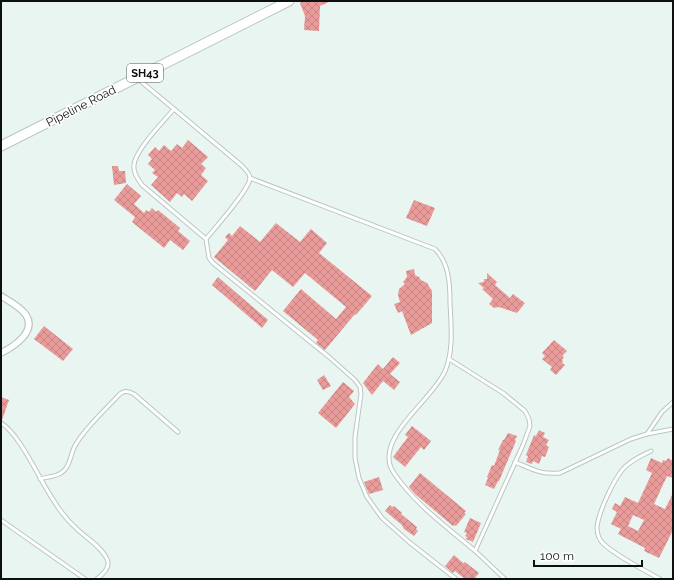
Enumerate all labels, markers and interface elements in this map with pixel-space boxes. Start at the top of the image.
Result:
road number: SH43 [127,64,163,82]
street label: Pipeline Road [44,82,118,130]
scale bar [534,542,642,568]
text: 100 m [540,549,574,563]

